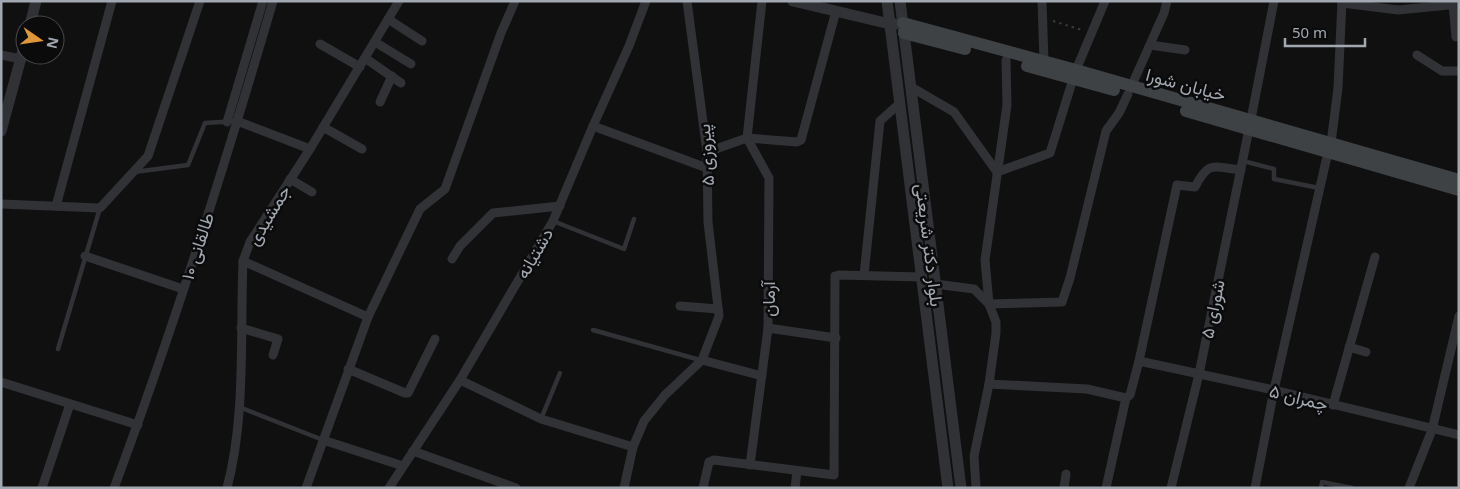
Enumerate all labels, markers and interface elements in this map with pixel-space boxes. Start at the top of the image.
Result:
north arrow [15,15,65,65]
scale bar [1285,15,1365,47]
text: 50 m [1292,22,1327,42]
text: N [43,35,64,51]
street label: خیابان شورا [1144,62,1228,106]
street label: پیروزی ۵ [691,123,720,187]
street label: جمشیدی [241,180,295,250]
street label: بلوار دکتر شریعتی [911,182,949,308]
street label: طالقانی ۱۰ [175,209,219,283]
street label: دشتیانه [510,223,558,283]
street label: شورای ۵ [1194,277,1230,341]
street label: آرمان [756,279,780,317]
street label: چمران ۵ [1267,378,1331,417]

